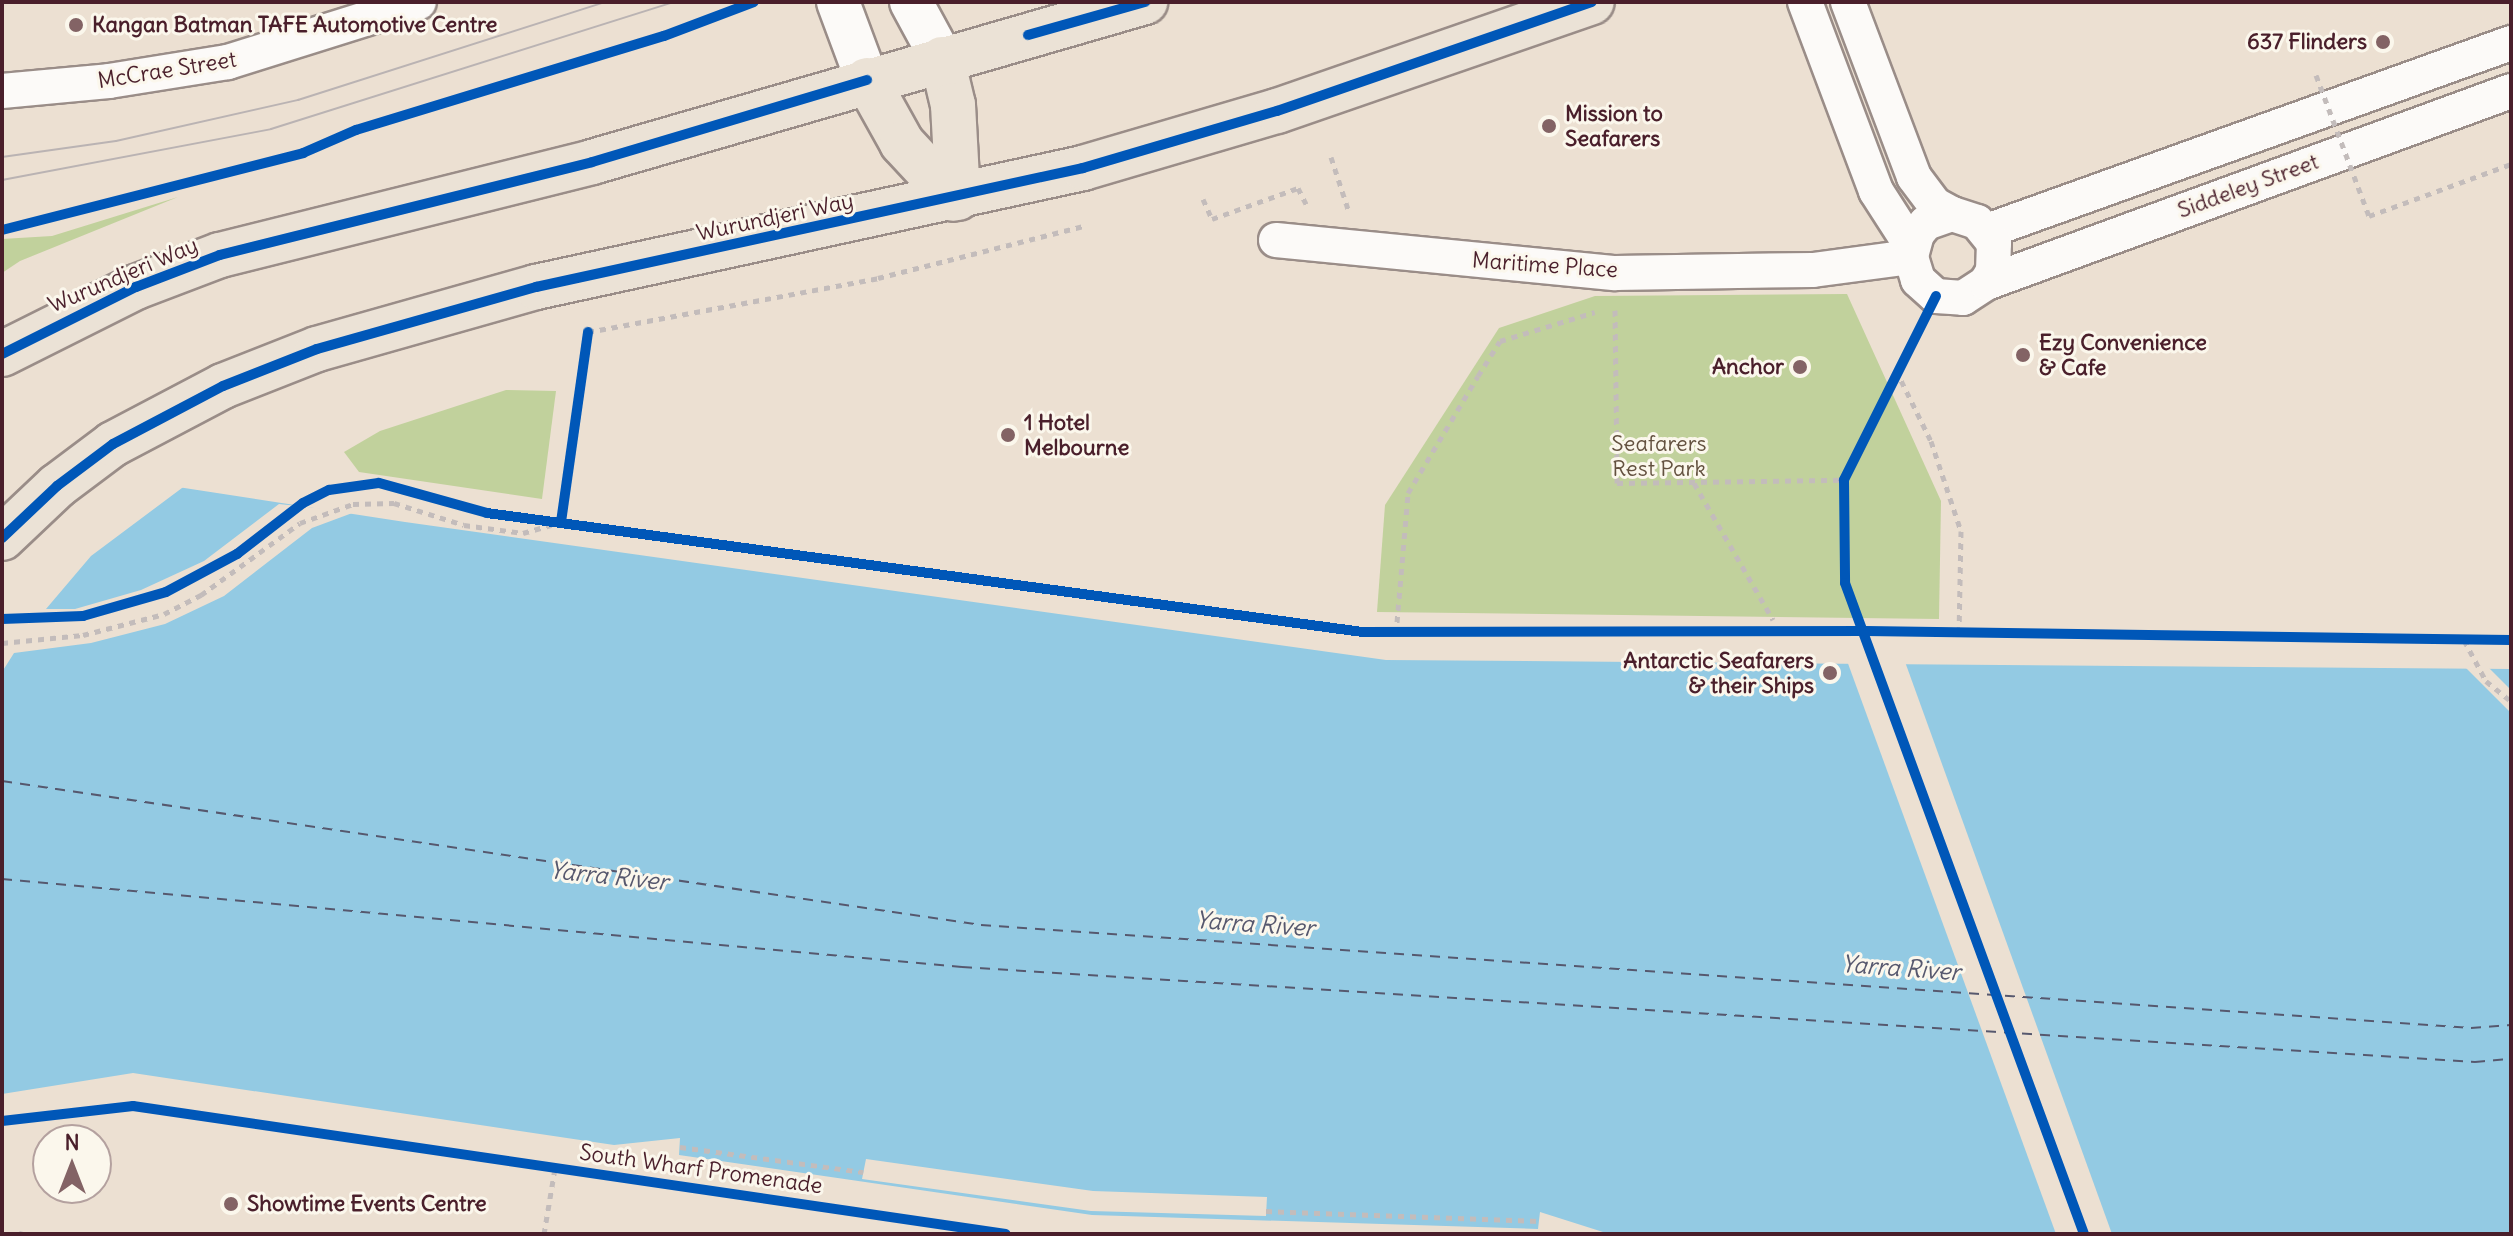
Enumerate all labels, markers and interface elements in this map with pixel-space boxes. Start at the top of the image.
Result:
place label: Kangan Batman TAFE Automotive Centre [92,12,497,38]
marker: Kangan Batman TAFE Automotive Centre [67,16,85,34]
place label: 637 Flinders [2247,29,2367,55]
marker: 637 Flinders [2374,33,2392,51]
street label: McCrae Street [96,46,238,94]
place label: Mission to Seafarers [1565,100,1663,152]
marker: Mission to Seafarers [1540,117,1558,135]
street label: Siddeley Street [2174,148,2322,224]
street label: Wurundjeri Way [694,187,856,247]
street label: Wurundjeri Way [44,232,202,318]
street label: Maritime Place [1471,247,1619,283]
place label: Ezy Convenience & Cafe [2039,329,2207,380]
marker: Ezy Convenience & Cafe [2014,346,2032,364]
place label: Anchor [1712,354,1784,380]
marker: Anchor [1791,358,1809,376]
place label: 1 Hotel Melbourne [1024,409,1129,460]
marker: 1 Hotel Melbourne [999,426,1017,444]
park label: Seafarers Rest Park [1611,430,1707,482]
place label: Antarctic Seafarers & their Ships [1623,647,1814,698]
marker: Antarctic Seafarers & their Ships [1821,664,1839,682]
water label: Yarra River [548,855,670,897]
water label: Yarra River [1195,905,1315,943]
water label: Yarra River [1841,949,1961,987]
north arrow [32,1124,112,1204]
text: N [64,1128,80,1156]
street label: South Wharf Promenade [578,1139,824,1199]
place label: Showtime Events Centre [247,1191,487,1217]
marker: Showtime Events Centre [222,1195,240,1213]

